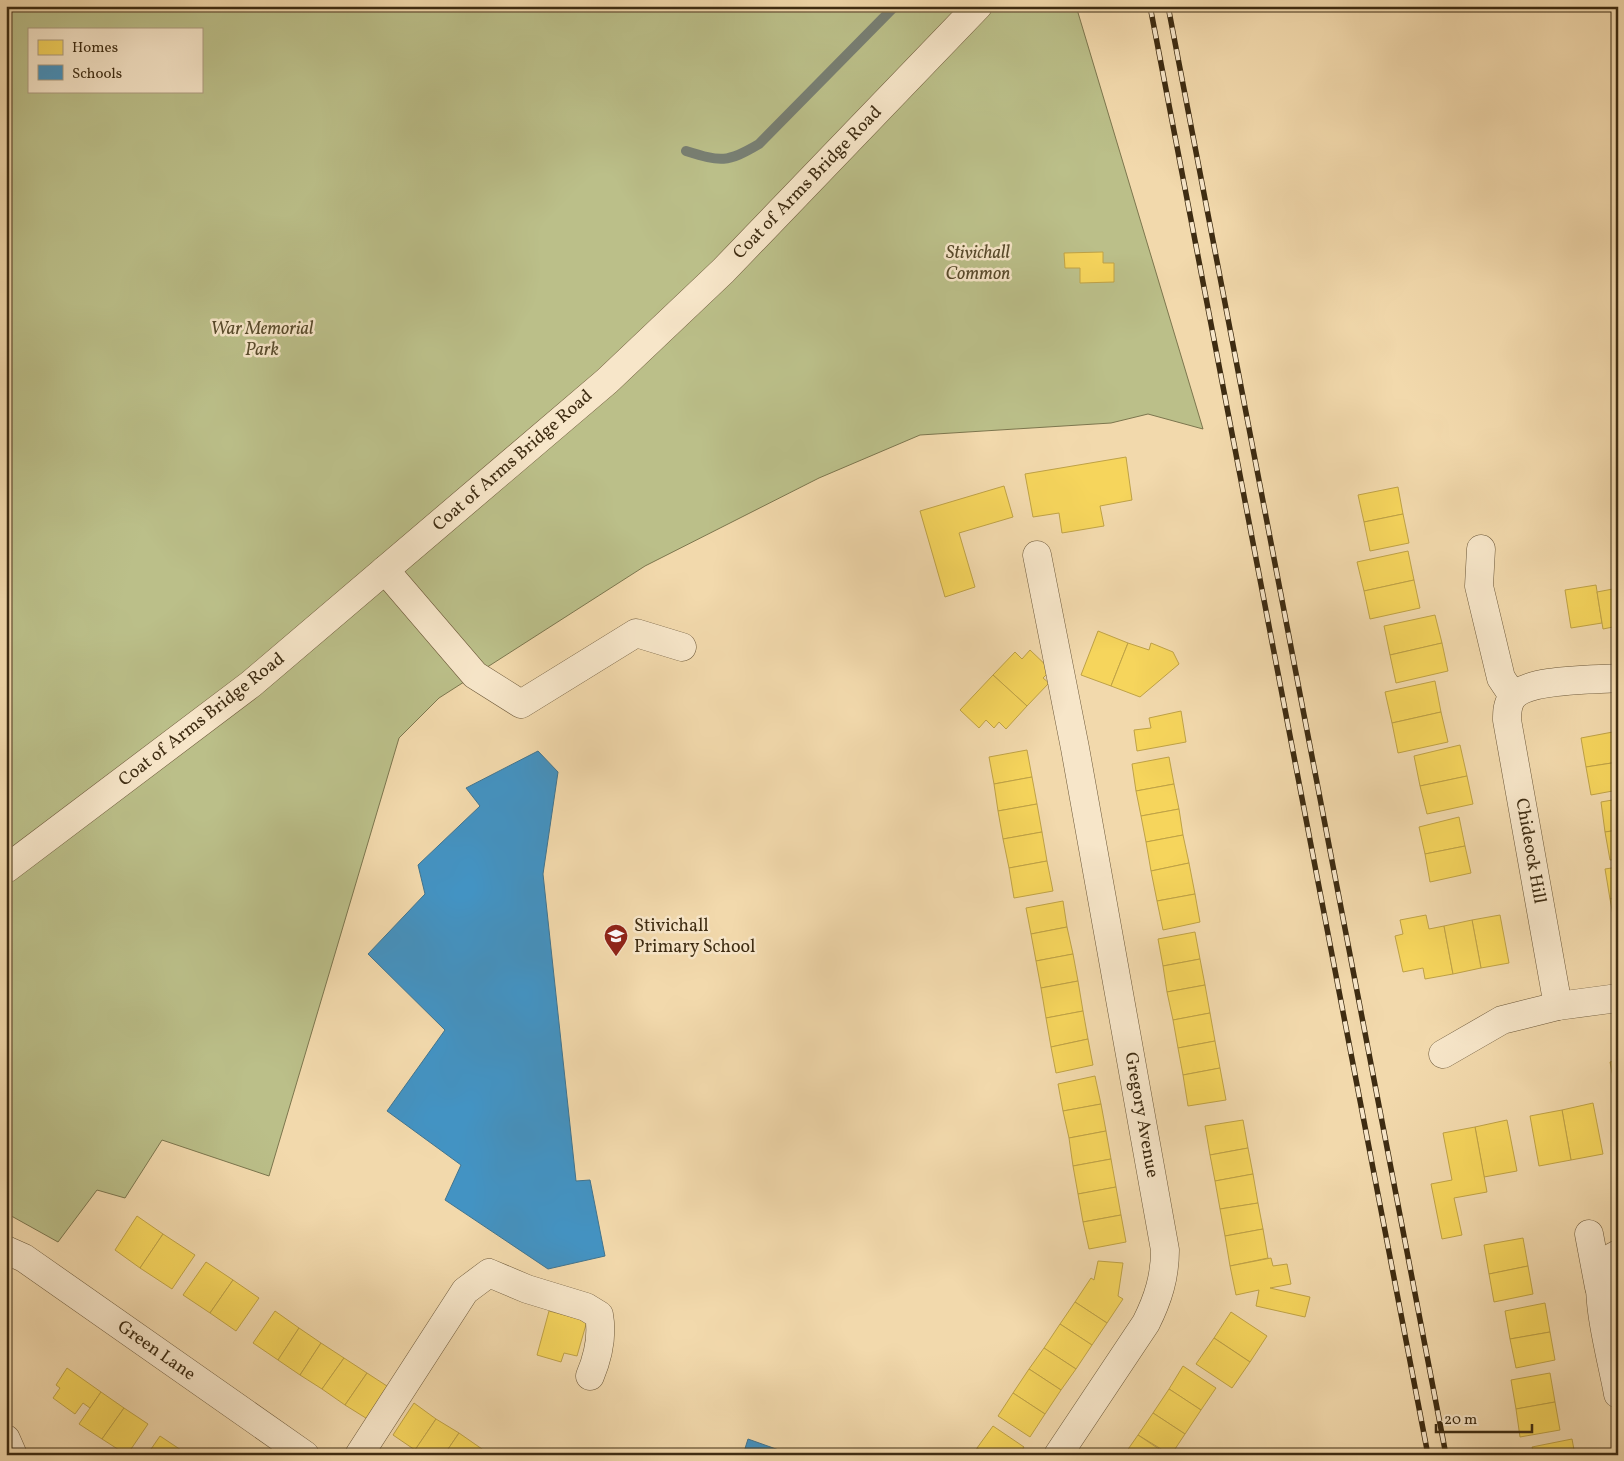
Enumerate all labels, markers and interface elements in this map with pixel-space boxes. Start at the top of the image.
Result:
legend [28,28,202,92]
text: Homes [72,38,118,59]
text: Schools [72,64,122,85]
street label: Coat of Arms Bridge Road [728,101,888,265]
park label: Stivichall Common [946,241,1011,287]
park label: War Memorial Park [210,317,314,363]
street label: Coat of Arms Bridge Road [428,384,598,538]
street label: Coat of Arms Bridge Road [114,647,290,793]
street label: Chideock Hill [1508,796,1552,906]
place label: Stivichall Primary School [634,914,755,960]
school or university icon: Stivichall Primary School [603,923,629,957]
street label: Gregory Avenue [1118,1050,1164,1180]
street label: Green Lane [112,1315,200,1387]
scale bar [1436,1401,1533,1433]
text: 20 m [1444,1410,1477,1431]

